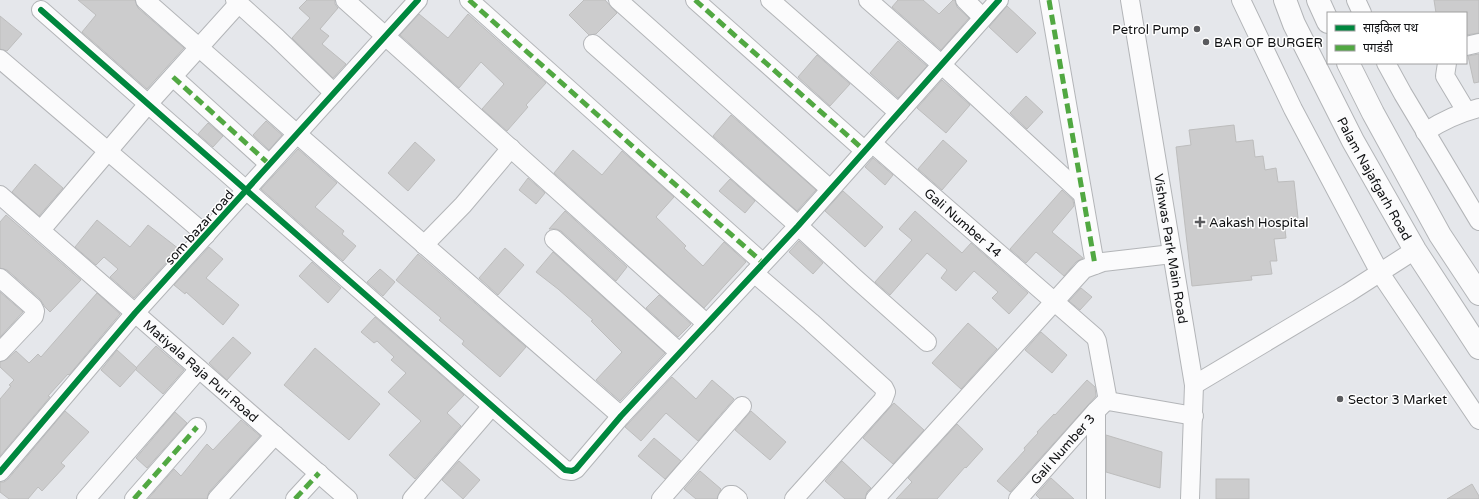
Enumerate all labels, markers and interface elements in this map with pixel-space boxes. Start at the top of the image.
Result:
legend [1327,12,1467,64]
text: साइकिल पथ [1363,20,1419,35]
place label: Petrol Pump [1112,22,1189,38]
marker: Petrol Pump [1192,24,1202,34]
place label: BAR OF BURGER [1214,35,1323,51]
marker: BAR OF BURGER [1201,37,1211,47]
text: पगडंडी [1363,40,1393,55]
street label: Palam Najafgarh Road [1333,115,1415,243]
street label: Vishwas Park Main Road [1150,173,1191,325]
street label: Gali Number 14 [921,185,1005,261]
street label: som bazar road [162,187,238,268]
place label: Aakash Hospital [1209,215,1309,231]
marker: Aakash Hospital [1194,216,1206,228]
street label: Matiyala Raja Puri Road [140,317,261,426]
place label: Sector 3 Market [1348,392,1447,408]
marker: Sector 3 Market [1335,394,1345,404]
street label: Gali Number 3 [1028,411,1099,488]

